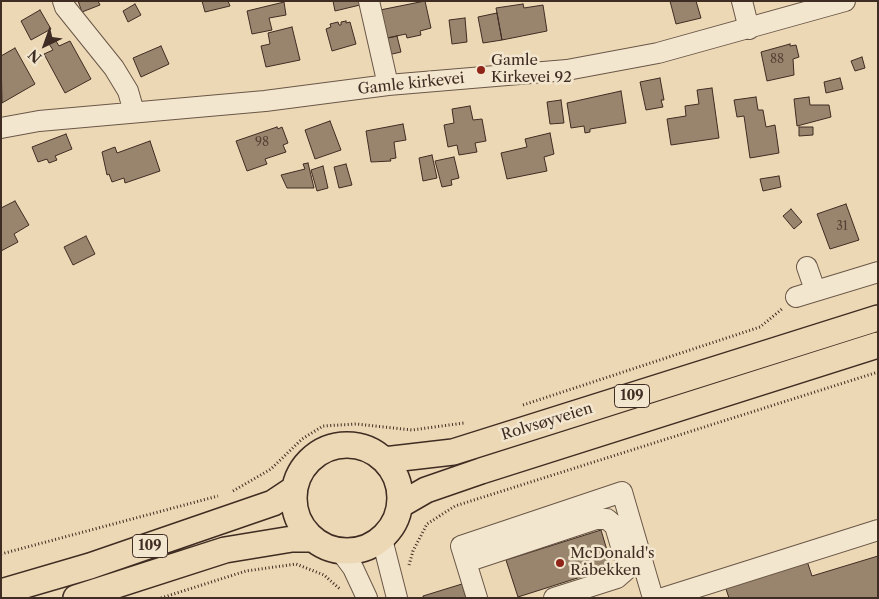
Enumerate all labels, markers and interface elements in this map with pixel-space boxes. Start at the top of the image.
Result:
north arrow [20,20,70,70]
text: N [24,45,46,67]
place label: Gamle Kirkevei 92 [491,52,572,87]
house number: 88 [770,53,784,67]
marker: Gamle Kirkevei 92 [475,64,487,76]
street label: Gamle kirkevei [357,69,465,99]
house number: 98 [255,136,269,150]
house number: 31 [836,220,848,234]
road number: 109 [614,384,650,408]
street label: Rolvsøyveien [499,400,595,444]
road number: 109 [132,534,168,558]
place label: McDonald's Råbekken [570,545,655,580]
marker: McDonald's Råbekken [554,557,566,569]

